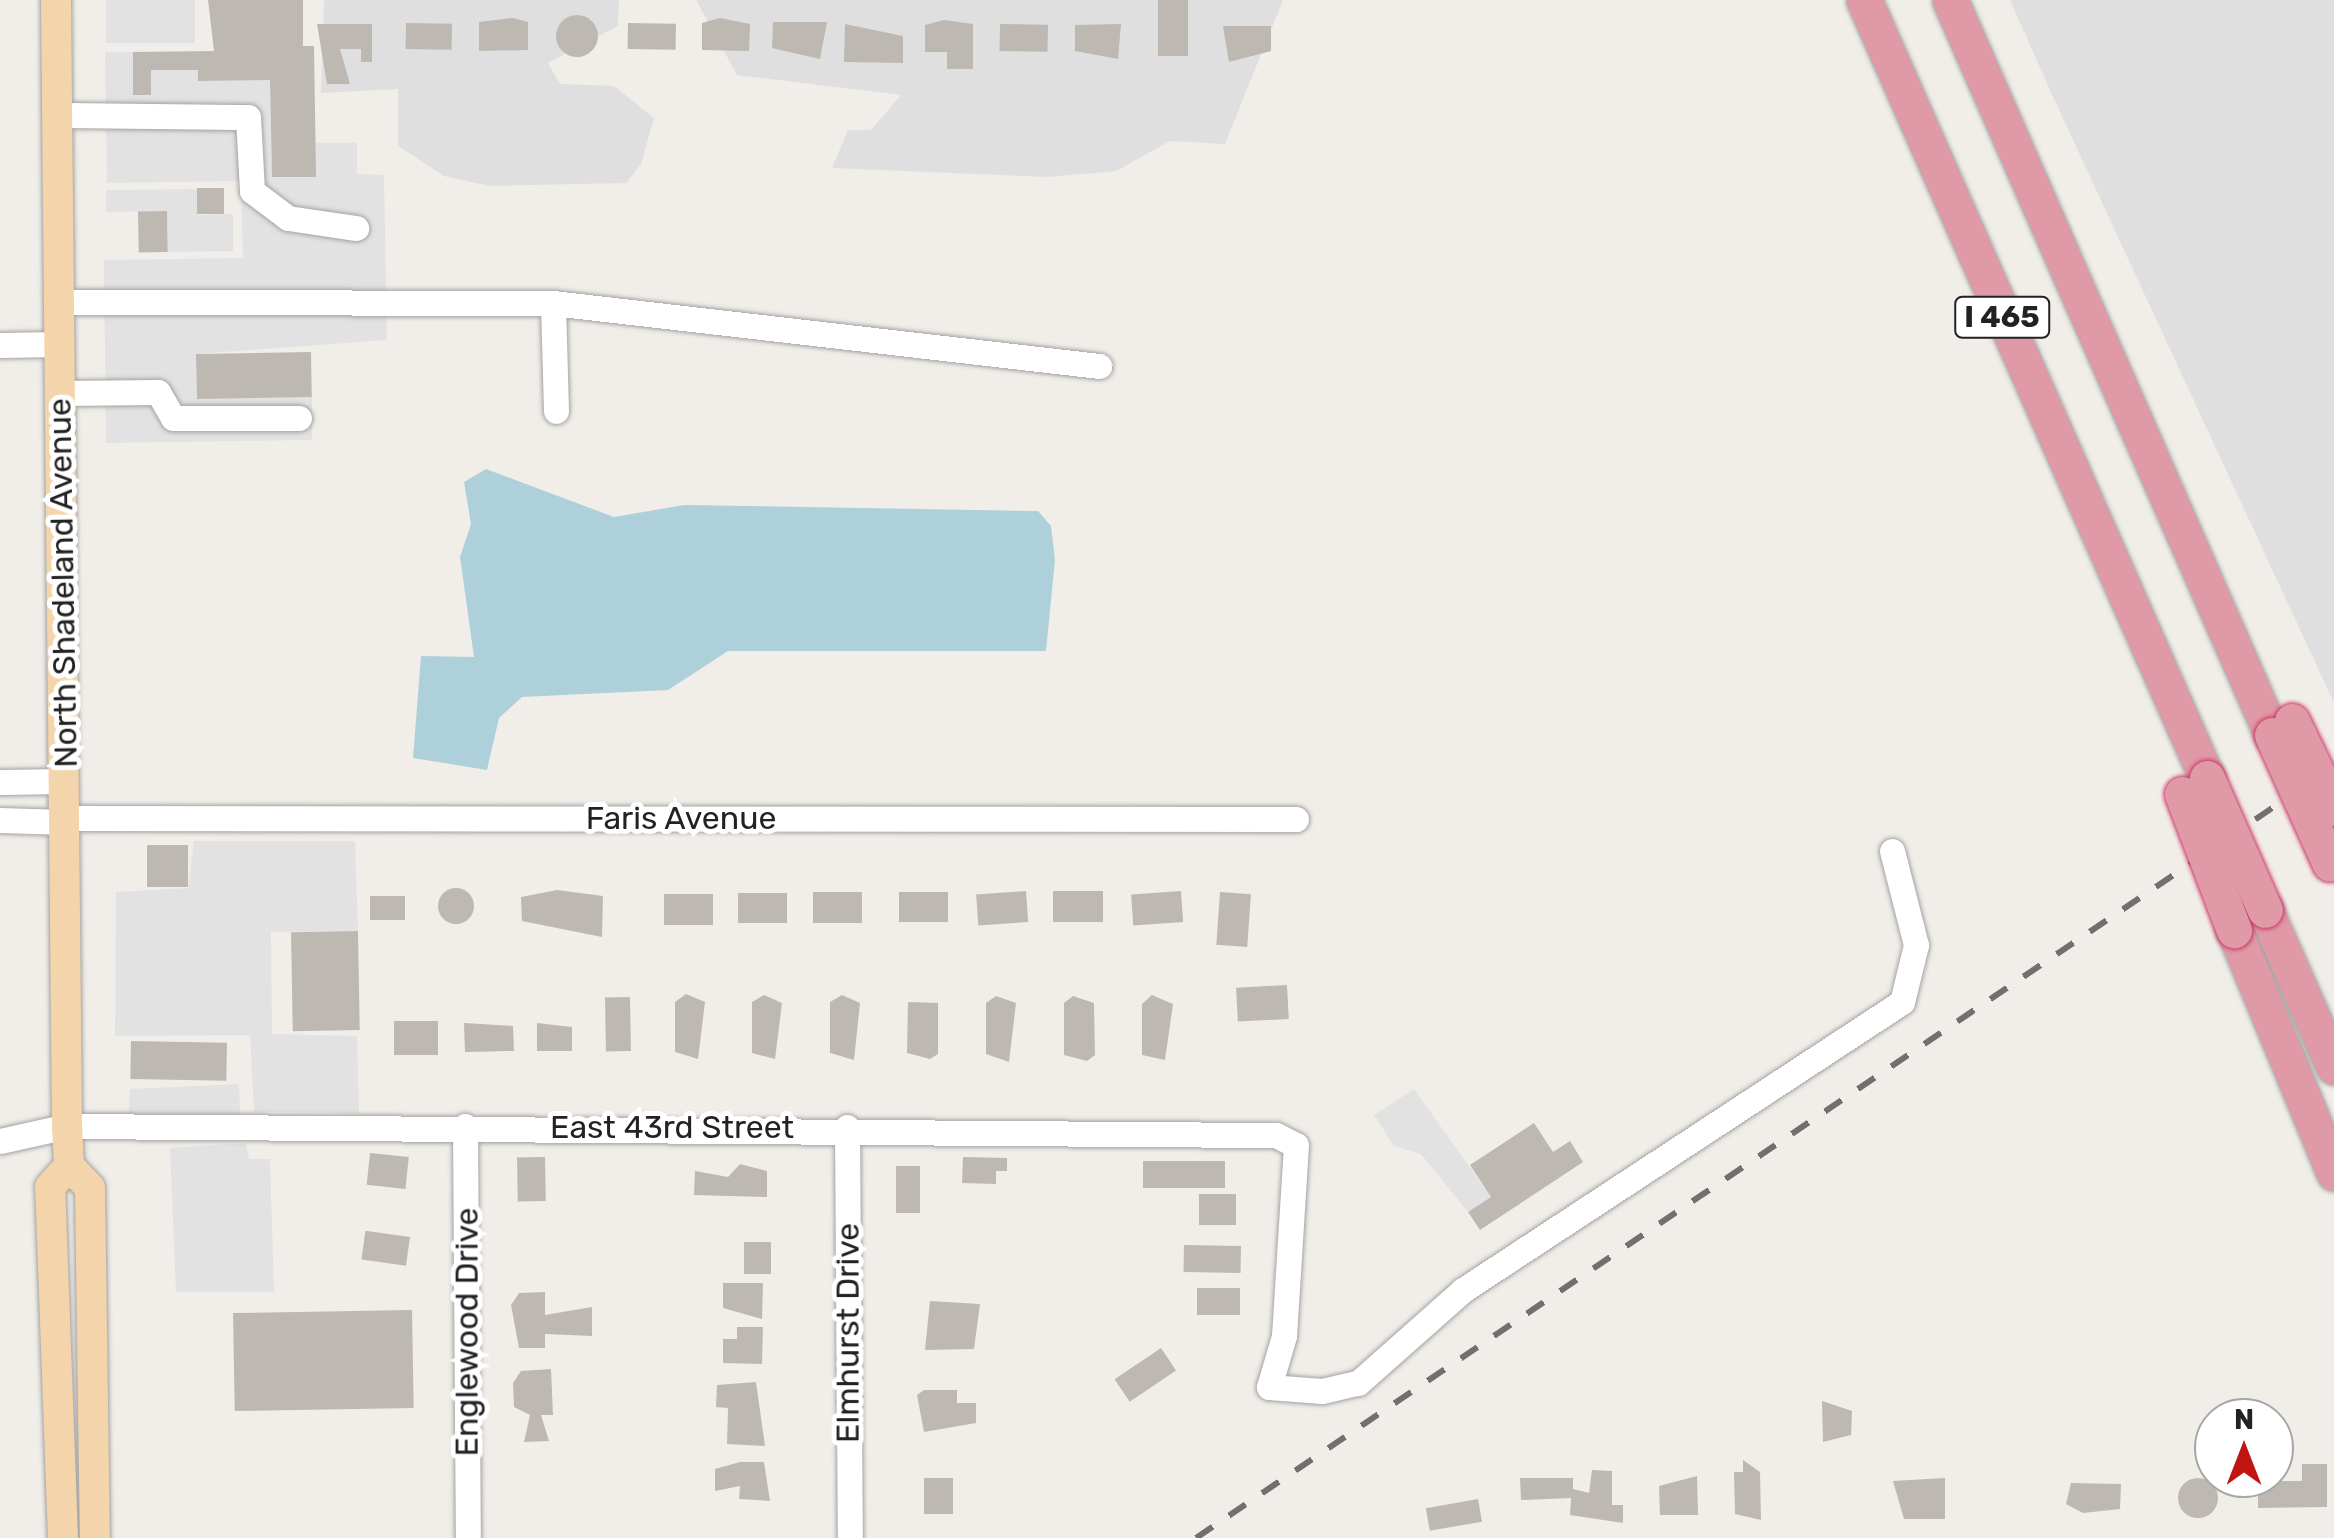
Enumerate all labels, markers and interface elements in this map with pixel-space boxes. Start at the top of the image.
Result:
road number: I 465 [1952,292,2052,342]
street label: North Shadeland Avenue [41,397,85,769]
street label: Faris Avenue [585,799,777,837]
street label: East 43rd Street [550,1108,794,1146]
street label: Englewood Drive [448,1208,486,1456]
street label: Elmhurst Drive [829,1223,867,1443]
north arrow [2194,1398,2294,1498]
text: N [2234,1403,2254,1436]

